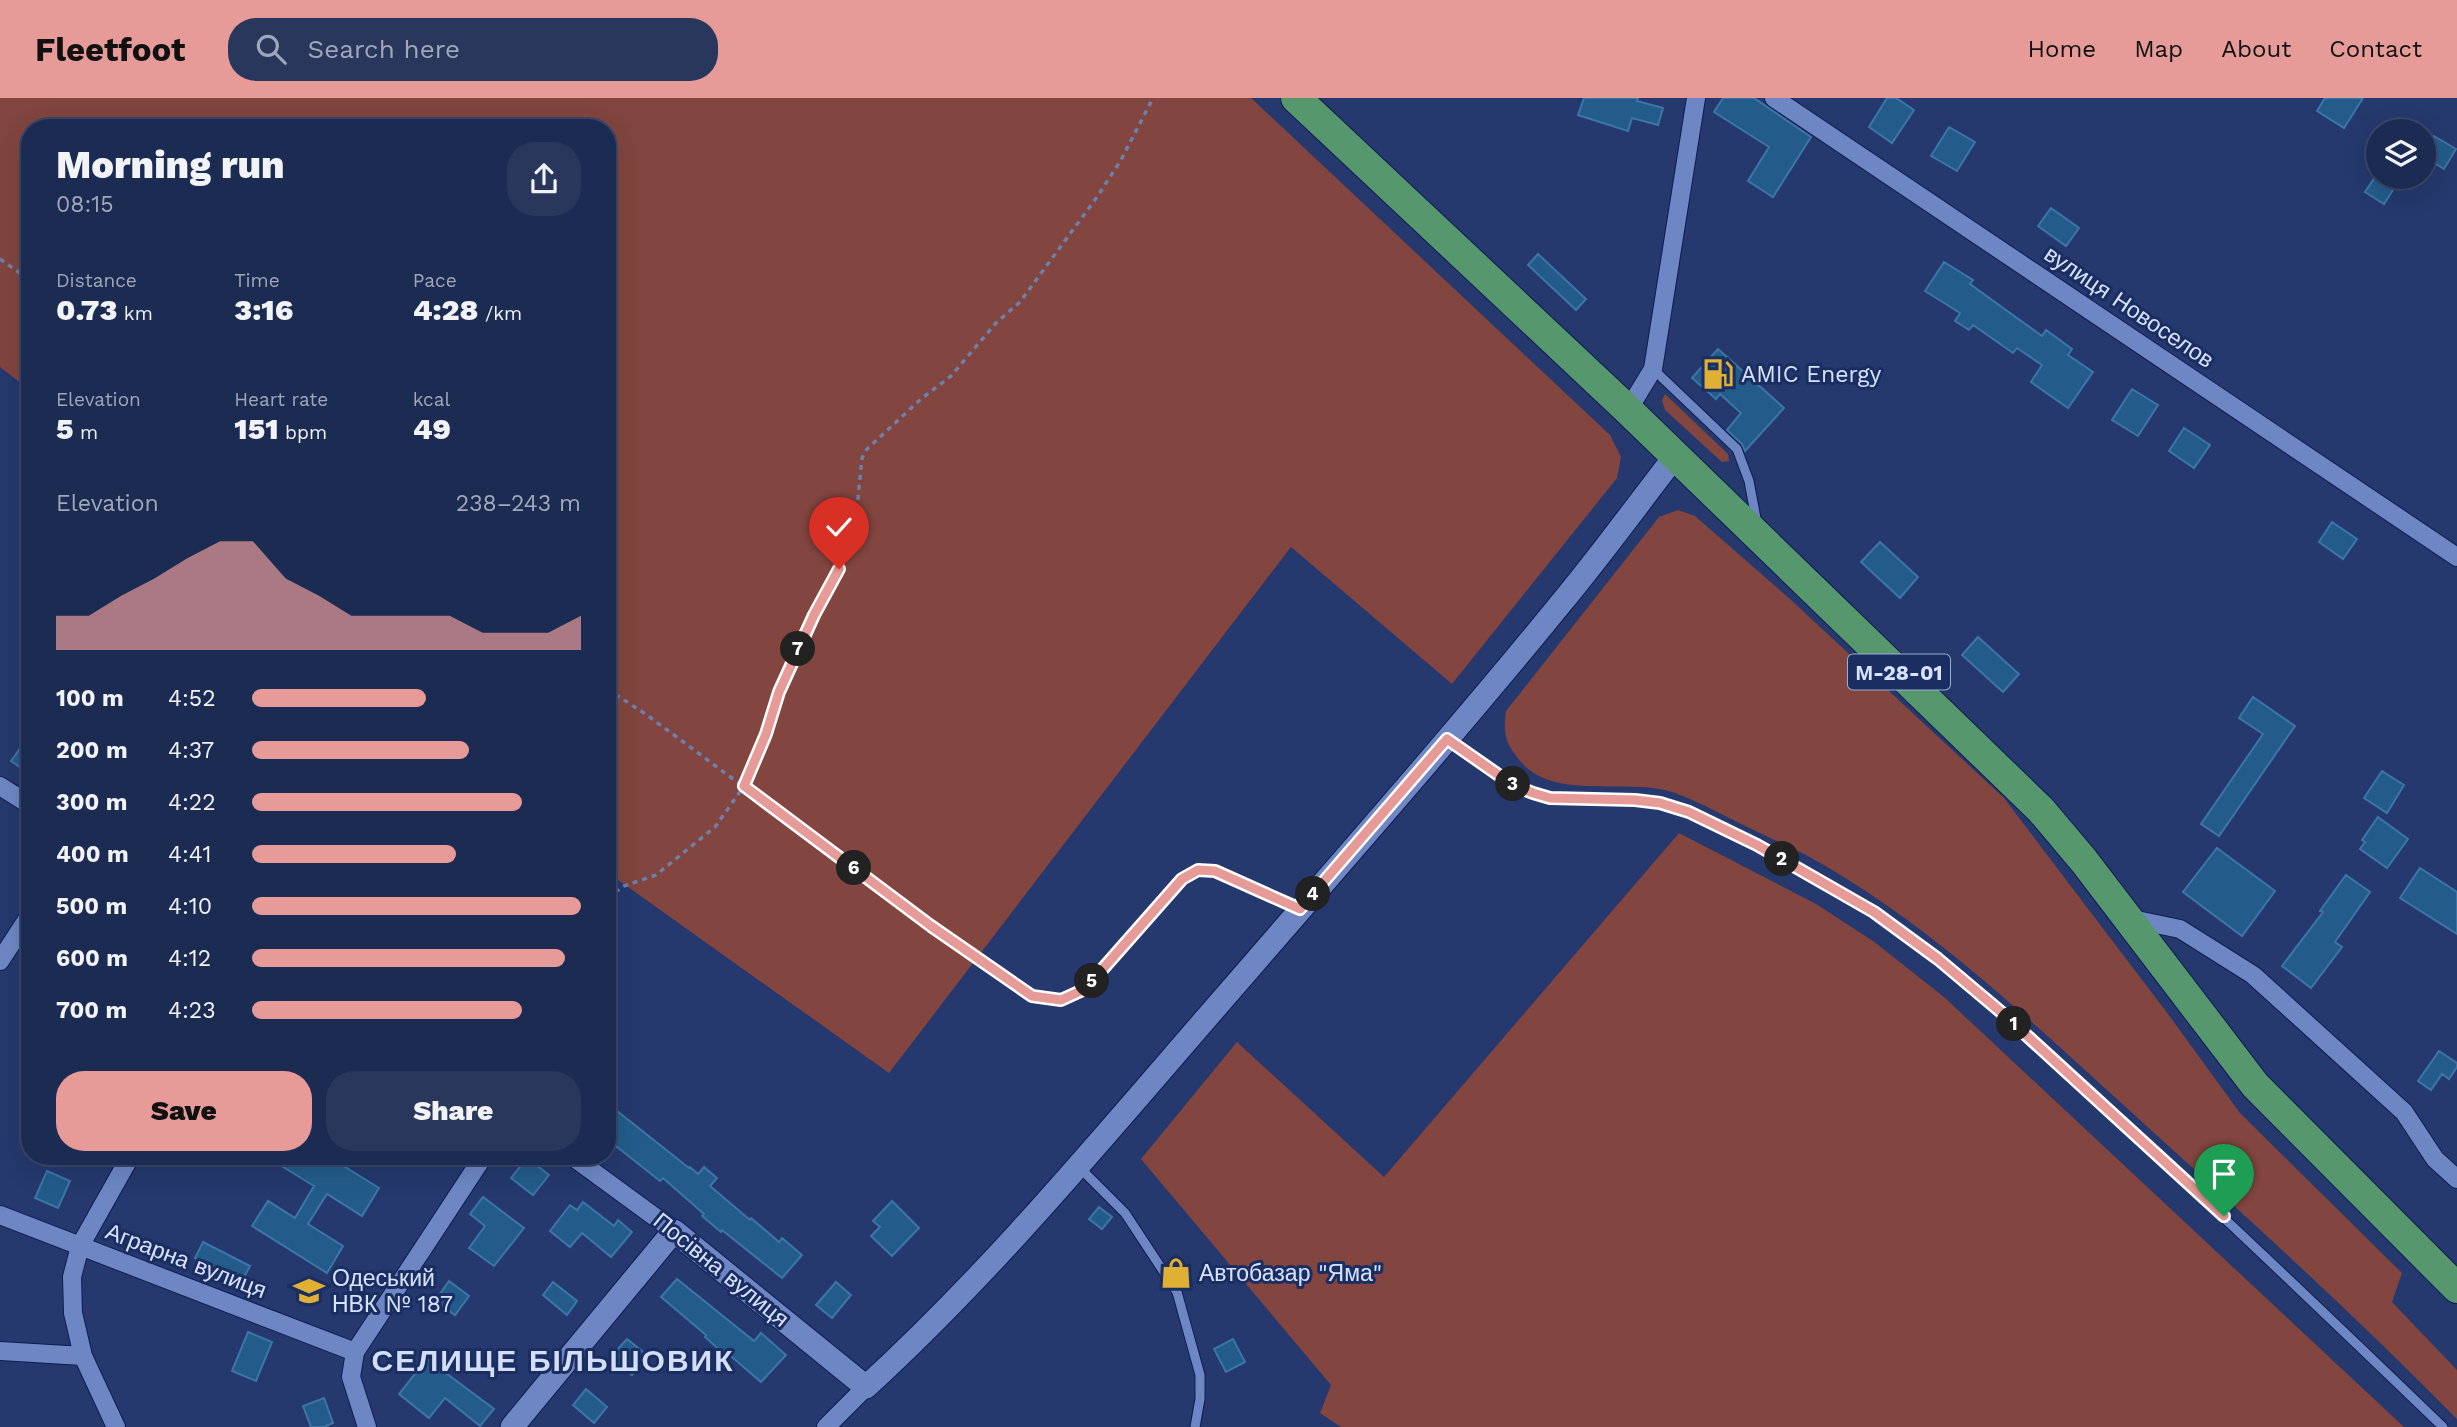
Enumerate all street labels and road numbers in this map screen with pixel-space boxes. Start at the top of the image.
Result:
street label: вулиця Новоселов [2039,240,2219,374]
road number: М-28-01 [1848,654,1950,690]
street label: Посівна вулиця [648,1207,794,1333]
street label: Аграрна вулиця [102,1218,270,1304]

